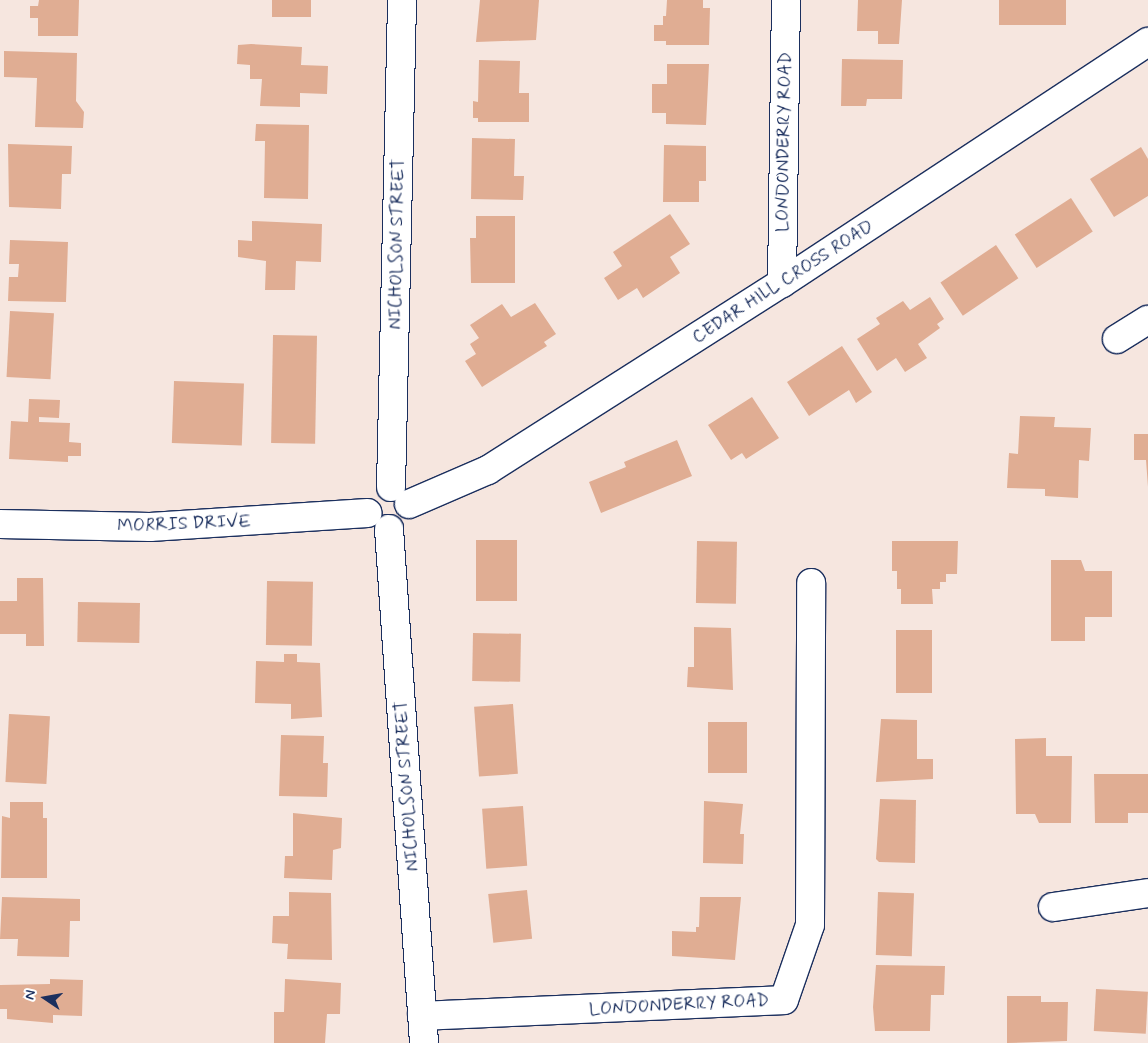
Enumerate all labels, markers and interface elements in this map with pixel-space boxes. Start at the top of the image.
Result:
street label: LONDONDERRY ROAD [772,53,796,231]
street label: NICHOLSON STREET [385,158,409,330]
street label: CEDAR HILL CROSS ROAD [687,215,879,349]
street label: MORRIS DRIVE [117,511,251,537]
street label: NICHOLSON STREET [390,700,424,872]
north arrow [20,973,70,1023]
text: N [21,988,40,1001]
street label: LONDONDERRY ROAD [590,990,768,1020]

